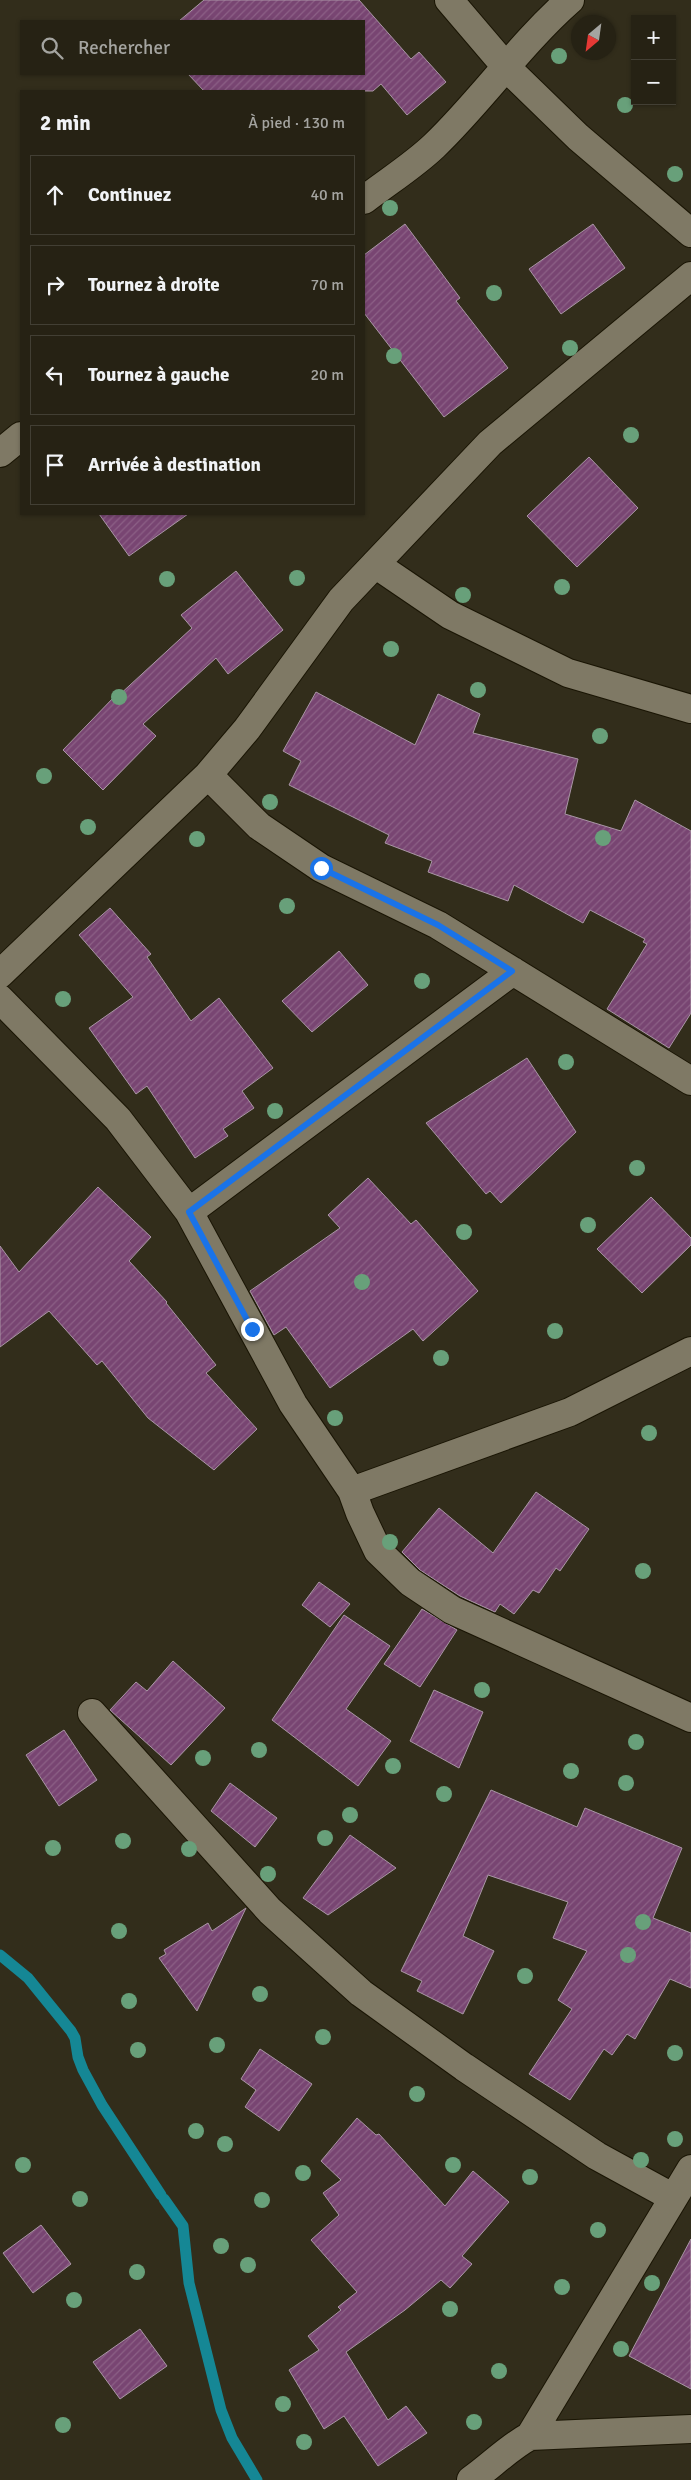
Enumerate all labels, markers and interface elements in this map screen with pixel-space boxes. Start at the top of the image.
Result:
north arrow [571,15,616,60]
map controls [631,15,676,105]
button: + [631,15,676,60]
search box [20,20,365,75]
icon: search [38,34,66,62]
text: Rechercher [78,36,170,60]
button: − [631,60,676,105]
text: 2 min [40,110,91,136]
text: À pied · 130 m [248,113,345,133]
icon: ahead [41,181,69,209]
text: Continuez [88,183,171,207]
text: 40 m [310,185,344,205]
icon: right [41,271,69,299]
text: Tournez à droite [88,273,220,297]
text: 70 m [310,275,344,295]
icon: left [41,361,69,389]
text: Tournez à gauche [88,363,229,387]
text: 20 m [310,365,344,385]
icon: arrive [41,451,69,479]
text: Arrivée à destination [88,453,261,477]
route start [310,857,333,880]
route end [241,1318,264,1341]

